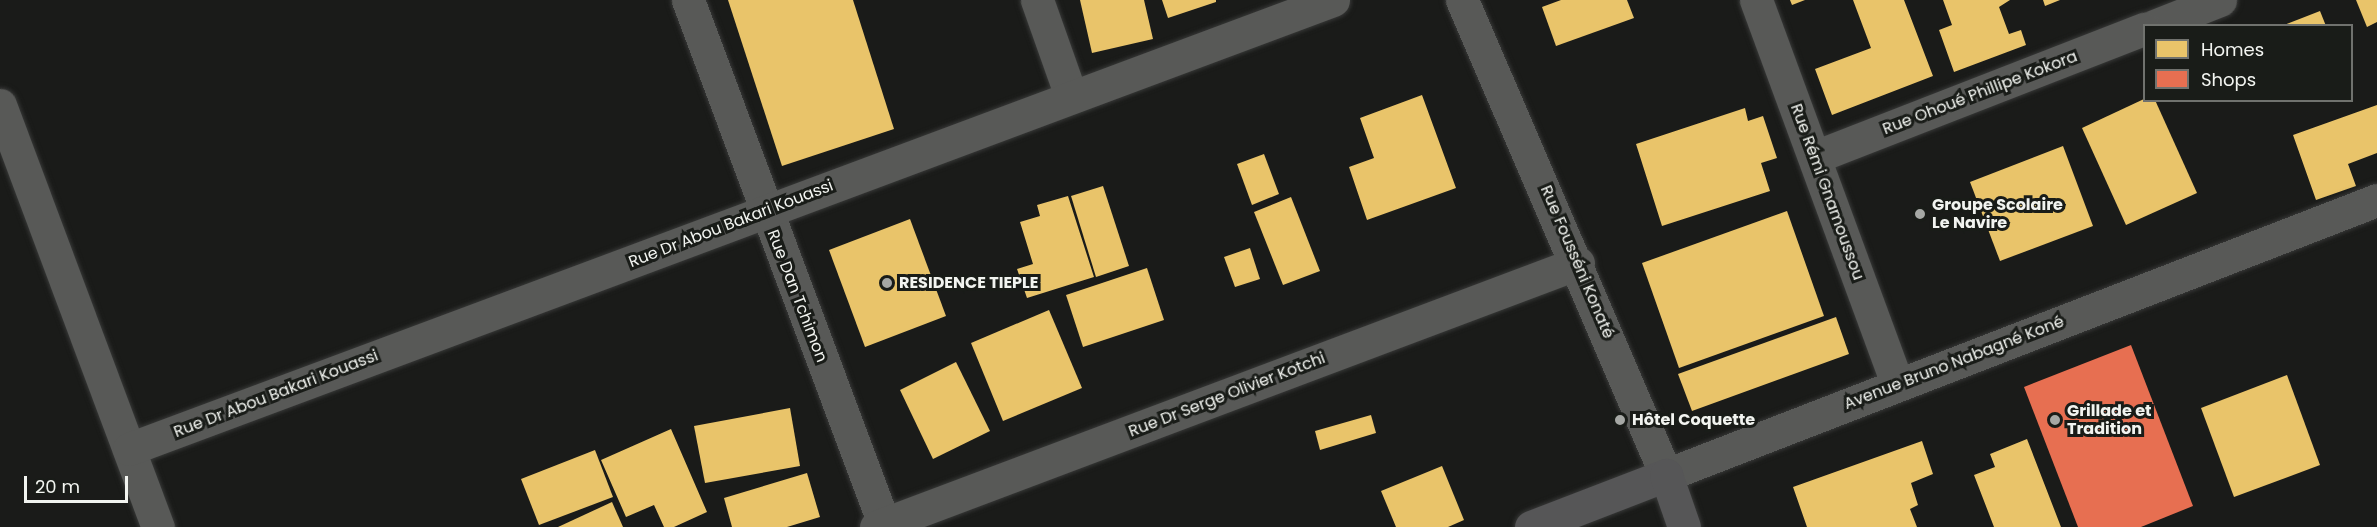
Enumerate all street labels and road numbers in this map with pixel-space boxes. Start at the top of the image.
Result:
street label: Rue Ohoué Phillipe Kokora [1880,47,2080,139]
street label: Rue Rémi Gnamoussou [1786,101,1868,283]
street label: Rue Dr Abou Bakari Kouassi [626,176,836,272]
street label: Rue Fousséni Konaté [1536,183,1618,341]
street label: Rue Dan Tchimon [763,227,831,365]
street label: Avenue Bruno Nabagné Koné [1841,312,2067,414]
street label: Rue Dr Abou Bakari Kouassi [171,346,381,442]
street label: Rue Dr Serge Olivier Kotchi [1126,349,1328,441]

